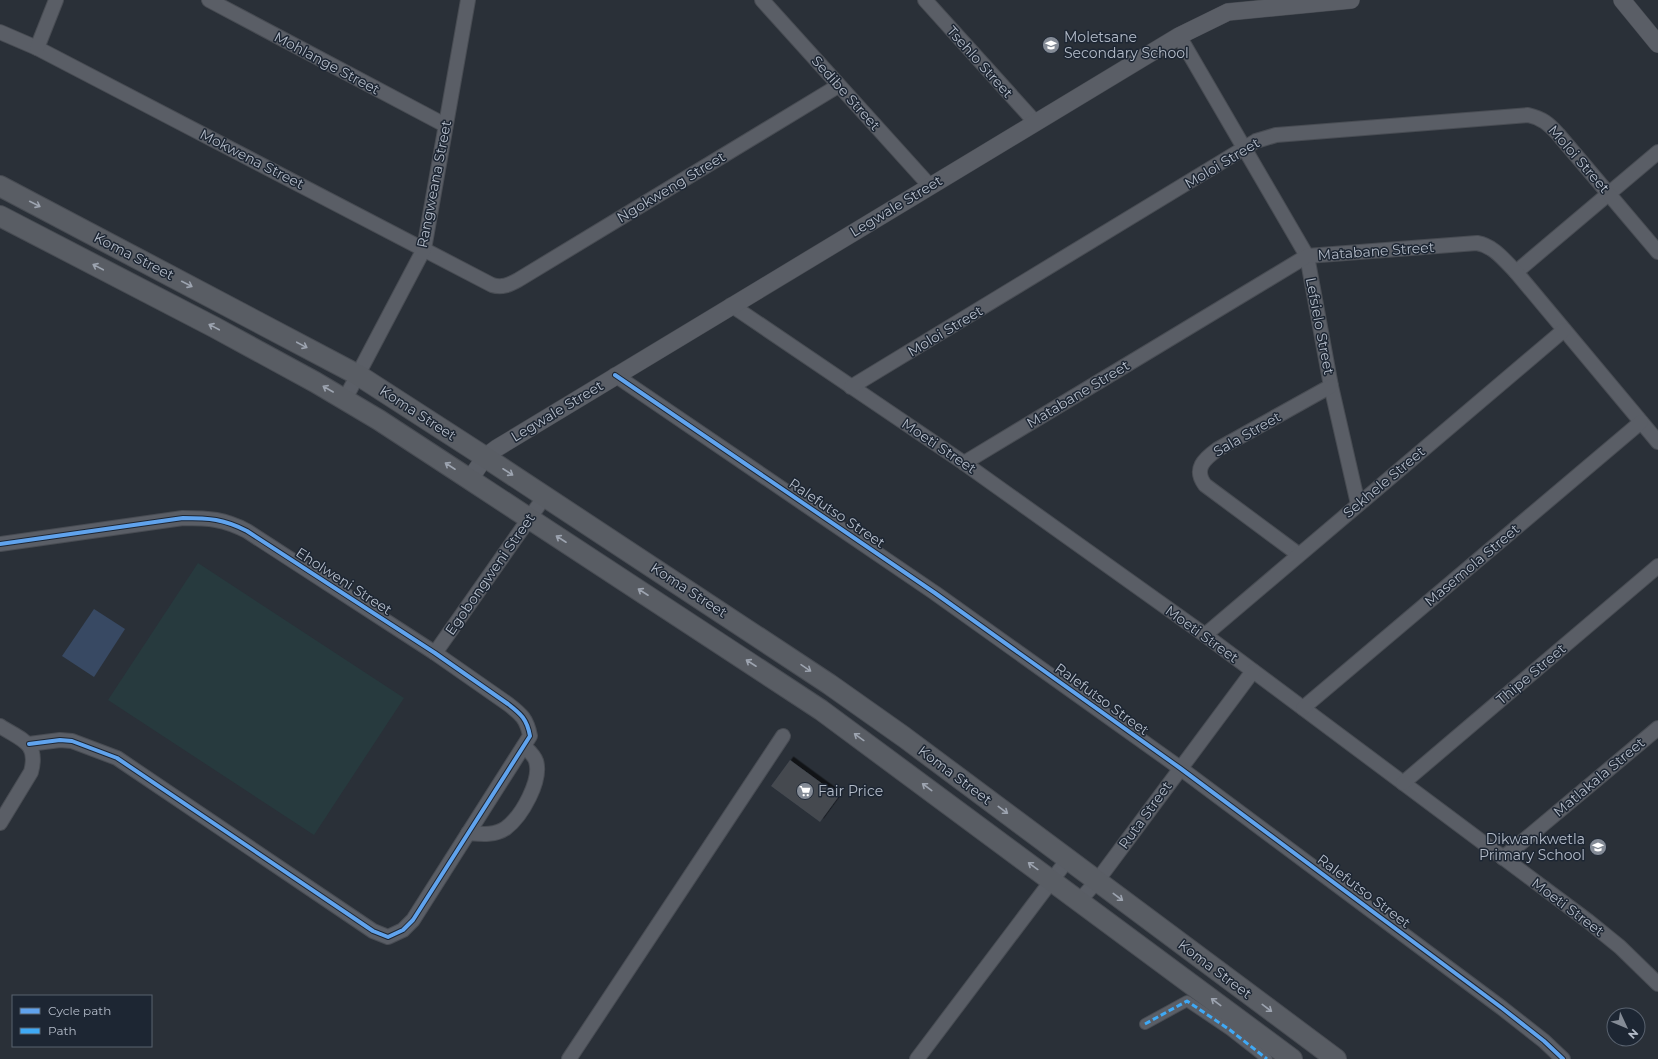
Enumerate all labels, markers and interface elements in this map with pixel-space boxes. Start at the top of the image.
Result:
street label: Tsehlo Street [943,22,1017,102]
street label: Mohlange Street [271,28,383,99]
place label: Moletsane Secondary School [1064,28,1189,62]
school or university icon: Moletsane Secondary School [1041,35,1061,55]
street label: Sedibe Street [808,52,884,134]
street label: Rangweana Street [413,118,455,249]
street label: Moloi Street [1545,121,1614,197]
street label: Mokwena Street [197,125,307,193]
street label: Moloi Street [1181,133,1263,192]
street label: Ngokweng Street [614,147,729,226]
street label: Legwale Street [846,171,946,241]
one-way arrow [28,201,40,208]
street label: Koma Street [91,228,177,284]
street label: Matabane Street [1317,238,1435,264]
one-way arrow [92,263,104,271]
street label: Lefsielo Street [1302,276,1338,377]
one-way arrow [181,280,193,288]
street label: Moloi Street [904,301,986,360]
one-way arrow [208,323,220,330]
one-way arrow [296,342,308,349]
street label: Matabane Street [1023,356,1133,432]
street label: Legwale Street [507,376,607,446]
street label: Koma Street [376,382,460,445]
one-way arrow [322,385,334,393]
street label: Sala Street [1210,407,1284,461]
street label: Moeti Street [898,414,980,478]
street label: Sekhele Street [1339,442,1429,522]
one-way arrow [444,462,455,470]
one-way arrow [502,468,513,476]
street label: Ralefutso Street [786,474,889,552]
street label: Egobongweni Street [441,509,539,638]
street label: Masemola Street [1421,520,1523,610]
one-way arrow [556,535,567,544]
street label: Eholweni Street [292,543,396,619]
street label: Koma Street [647,559,731,622]
one-way arrow [637,588,648,597]
street label: Moeti Street [1162,601,1242,667]
street label: Thipe Street [1493,640,1570,708]
one-way arrow [746,659,757,667]
street label: Ralefutso Street [1051,659,1153,739]
one-way arrow [800,664,811,672]
one-way arrow [853,733,864,741]
street label: Matlakala Street [1550,733,1649,820]
street label: Koma Street [915,741,996,809]
street label: Ruta Street [1114,777,1176,852]
supermarket icon: Fair Price [795,781,815,801]
place label: Fair Price [818,782,883,800]
one-way arrow [922,783,933,792]
one-way arrow [997,806,1008,815]
place label: Dikwankwetla Primary School [1479,830,1585,864]
school or university icon: Dikwankwetla Primary School [1588,837,1608,857]
street label: Ralefutso Street [1314,850,1414,932]
one-way arrow [1028,861,1039,870]
street label: Moeti Street [1528,874,1608,940]
one-way arrow [1113,892,1124,901]
street label: Koma Street [1175,935,1256,1003]
legend [12,995,152,1047]
one-way arrow [1210,998,1221,1006]
text: Cycle path [48,1003,111,1018]
one-way arrow [1262,1004,1273,1012]
north arrow [1606,1007,1646,1047]
text: Path [48,1023,77,1038]
text: N [1625,1026,1641,1042]

